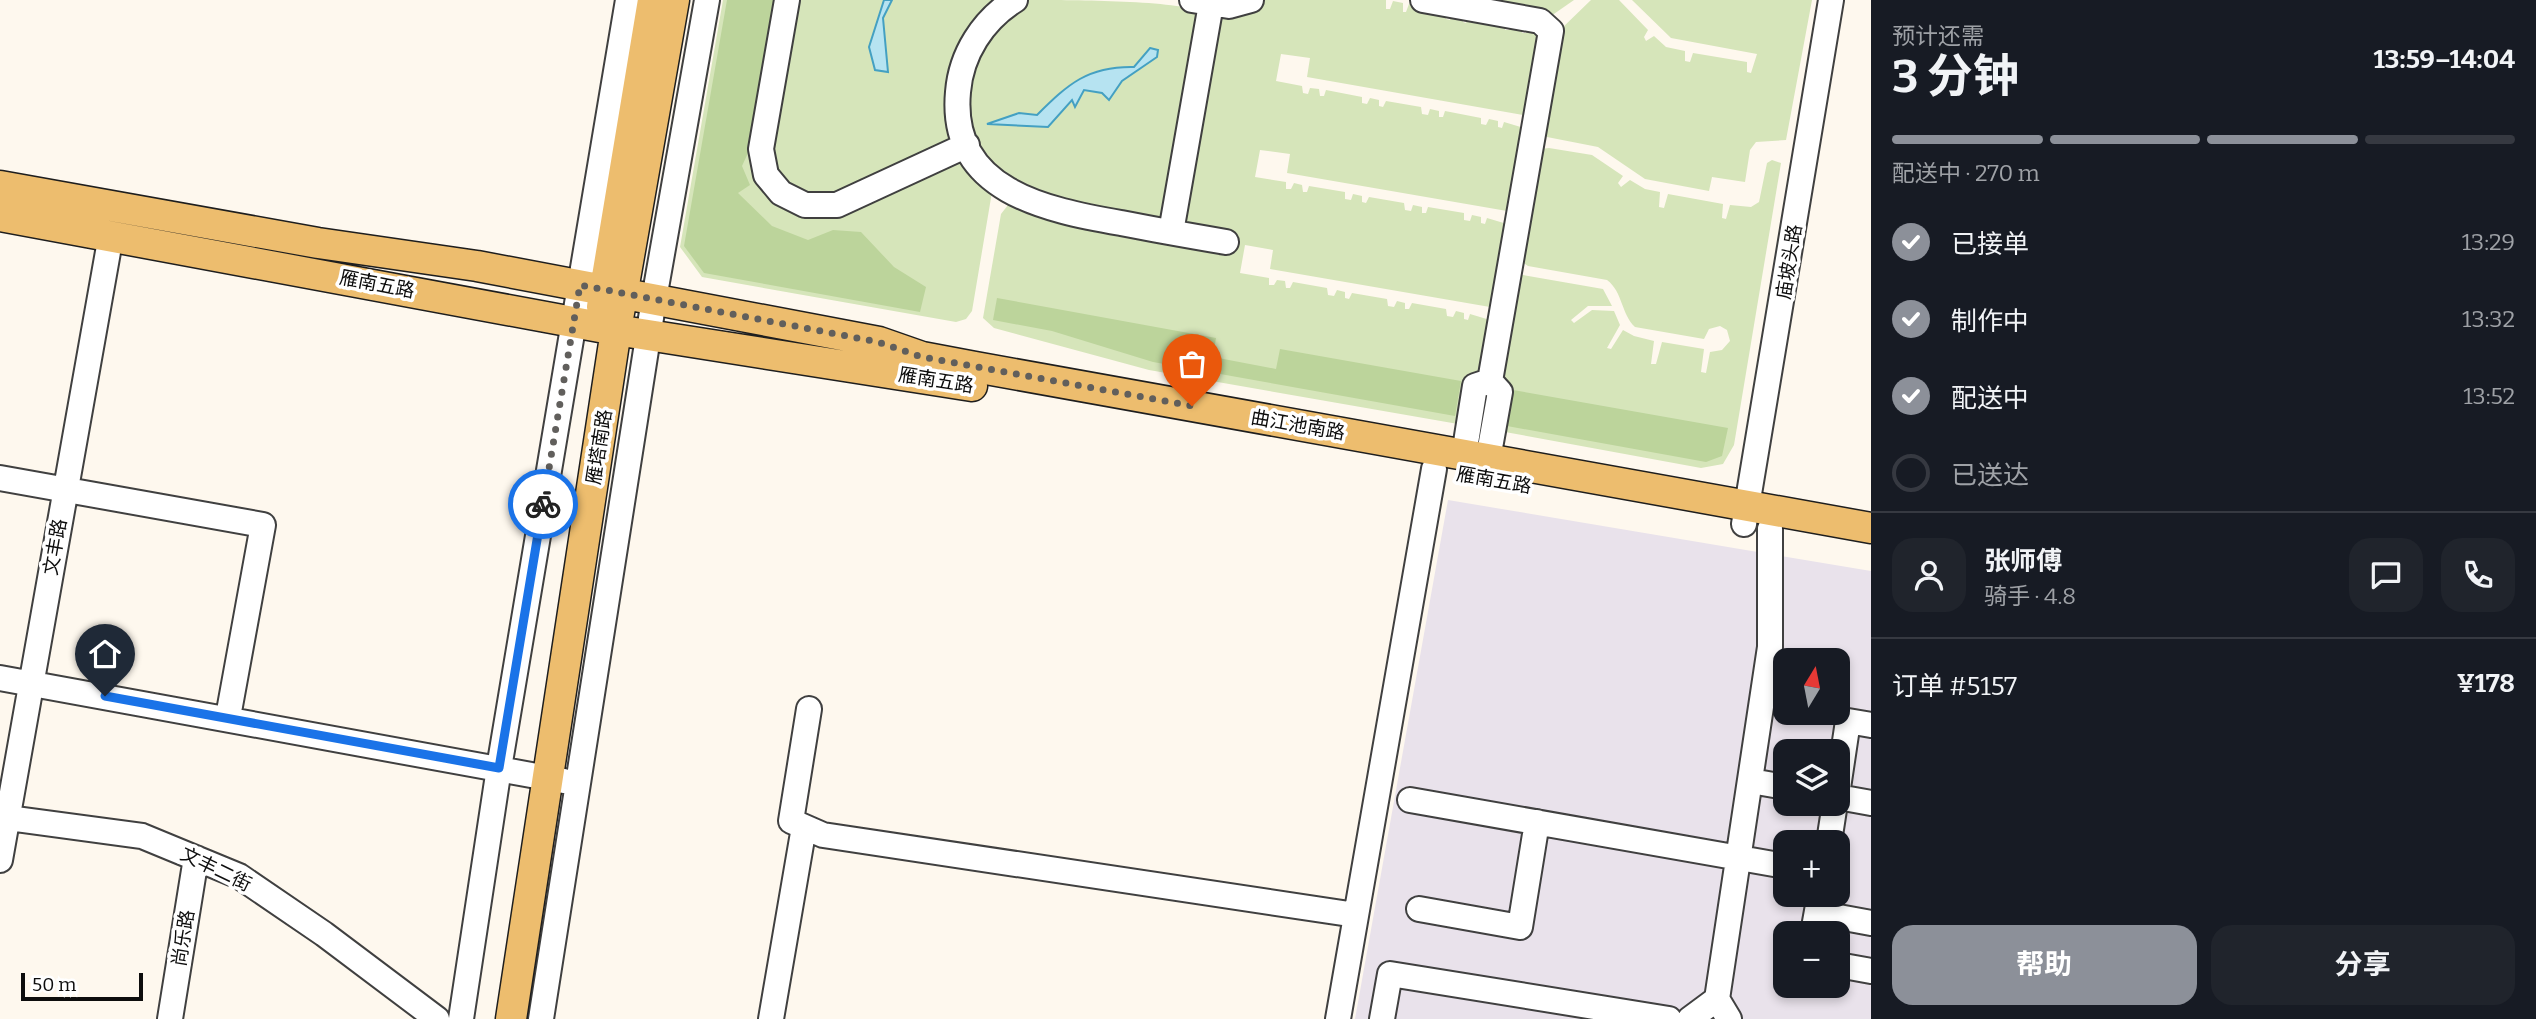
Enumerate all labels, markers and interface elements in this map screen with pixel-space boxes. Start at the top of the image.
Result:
text: 预计还需 [1892,22,1984,50]
text: 13:59–14:04 [2373,44,2515,75]
text: 3 分钟 [1892,49,2019,104]
text: 配送中 · 270 m [1892,159,2040,187]
street label: 庙坡头路 [1772,223,1806,301]
icon: check [1892,223,1930,261]
text: 13:29 [2462,228,2515,256]
text: 已接单 [1951,229,2029,260]
street label: 雁南五路 [337,265,417,303]
icon: check [1892,300,1930,338]
text: 13:32 [2462,305,2515,333]
text: 制作中 [1951,306,2029,337]
pin [1162,334,1222,406]
icon: bag [1173,345,1211,383]
street label: 雁南五路 [897,363,975,397]
icon: check [1892,377,1930,415]
text: 13:52 [2463,382,2515,410]
text: 配送中 [1951,383,2029,414]
street label: 曲江池南路 [1249,405,1347,445]
street label: 雁塔南路 [582,408,616,486]
text: 已送达 [1951,460,2029,491]
street label: 雁南五路 [1455,462,1533,498]
courier [508,469,578,539]
icon: bike [524,485,562,523]
street label: 文丰路 [39,517,71,577]
button: person [1892,538,1966,612]
button: chat [2349,538,2423,612]
button: phone [2441,538,2515,612]
text: 张师傅 [1984,546,2062,577]
text: 骑手 · 4.8 [1984,582,2076,610]
pin [75,624,135,696]
icon: home [86,635,124,673]
north arrow [1773,648,1850,724]
map controls [1773,648,1850,998]
text: ¥178 [2457,668,2515,699]
text: 订单 #5157 [1892,671,2017,702]
button: layers [1773,739,1850,816]
button: + [1773,830,1850,907]
street label: 文丰二街 [177,842,255,896]
street label: 尚乐路 [167,908,199,968]
button: − [1773,921,1850,998]
button: 帮助 [1892,925,2197,1005]
button: 分享 [2211,925,2515,1005]
scale bar [21,970,144,1002]
text: 50 m [32,973,76,996]

